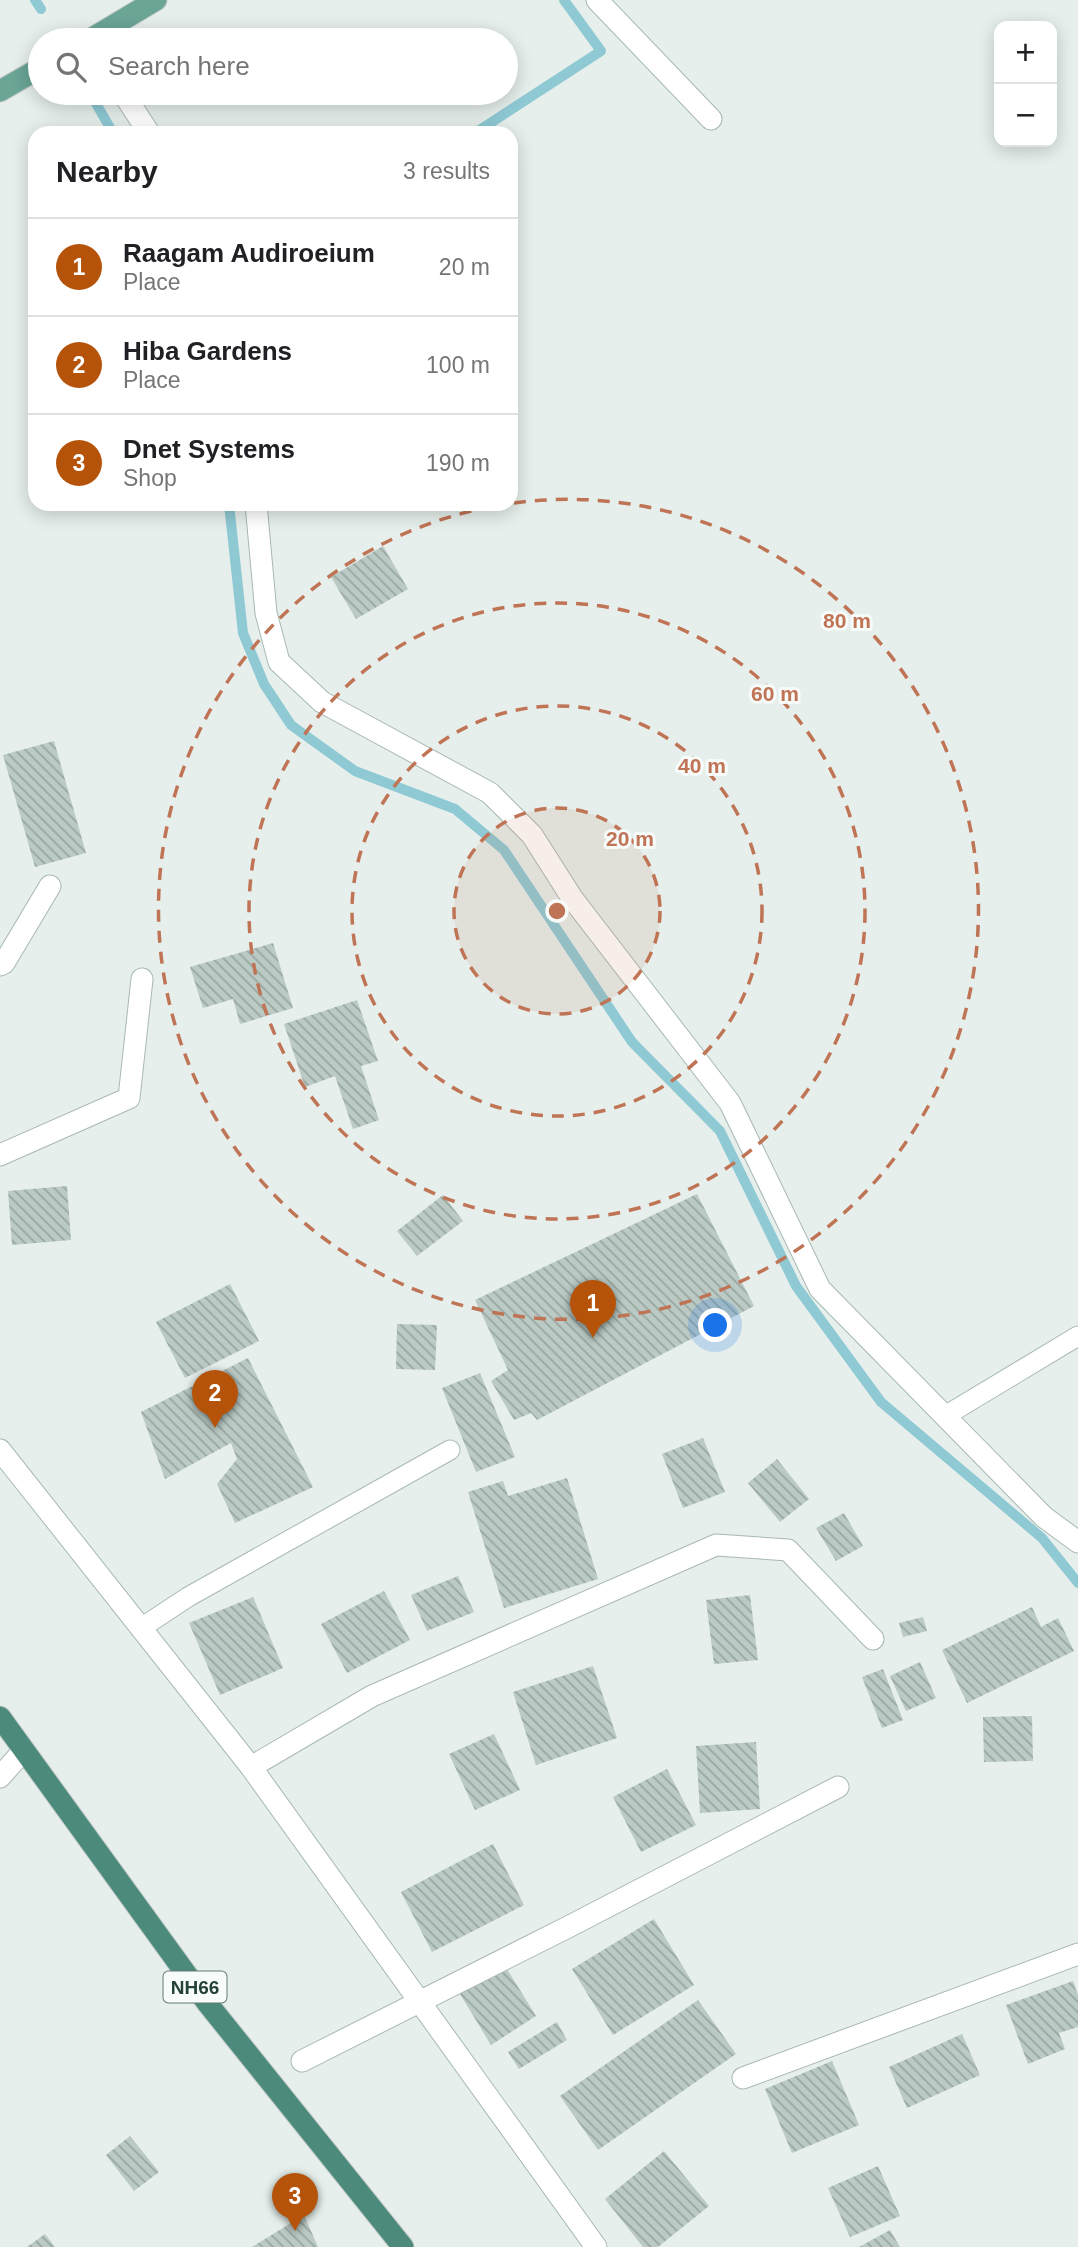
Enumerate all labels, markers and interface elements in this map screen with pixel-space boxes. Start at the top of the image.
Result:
map controls [994,21,1057,147]
button: + [994,21,1057,84]
search box [28,28,518,105]
icon: search [52,48,90,86]
text: Search here [108,51,250,81]
button: − [994,84,1057,147]
text: Nearby [56,155,158,188]
text: 3 results [403,158,490,184]
text: Raagam Audiroeium [123,238,375,268]
text: 1 [73,254,85,280]
text: 20 m [439,254,490,280]
text: Place [123,269,181,295]
text: Hiba Gardens [123,336,292,366]
text: 2 [73,352,85,378]
text: 100 m [426,352,490,378]
text: Place [123,367,181,393]
text: Dnet Systems [123,434,295,464]
text: 3 [73,450,85,476]
text: 190 m [426,450,490,476]
text: Shop [123,465,177,491]
text: 80 m [823,609,871,632]
text: 60 m [751,682,799,705]
text: 40 m [678,754,726,777]
text: 20 m [606,827,654,850]
centre of rings [545,899,569,923]
pin: 1 [570,1280,616,1338]
your location [698,1308,732,1342]
pin: 2 [192,1370,238,1428]
road number: NH66 [164,1971,227,2002]
pin: 3 [272,2173,318,2231]

